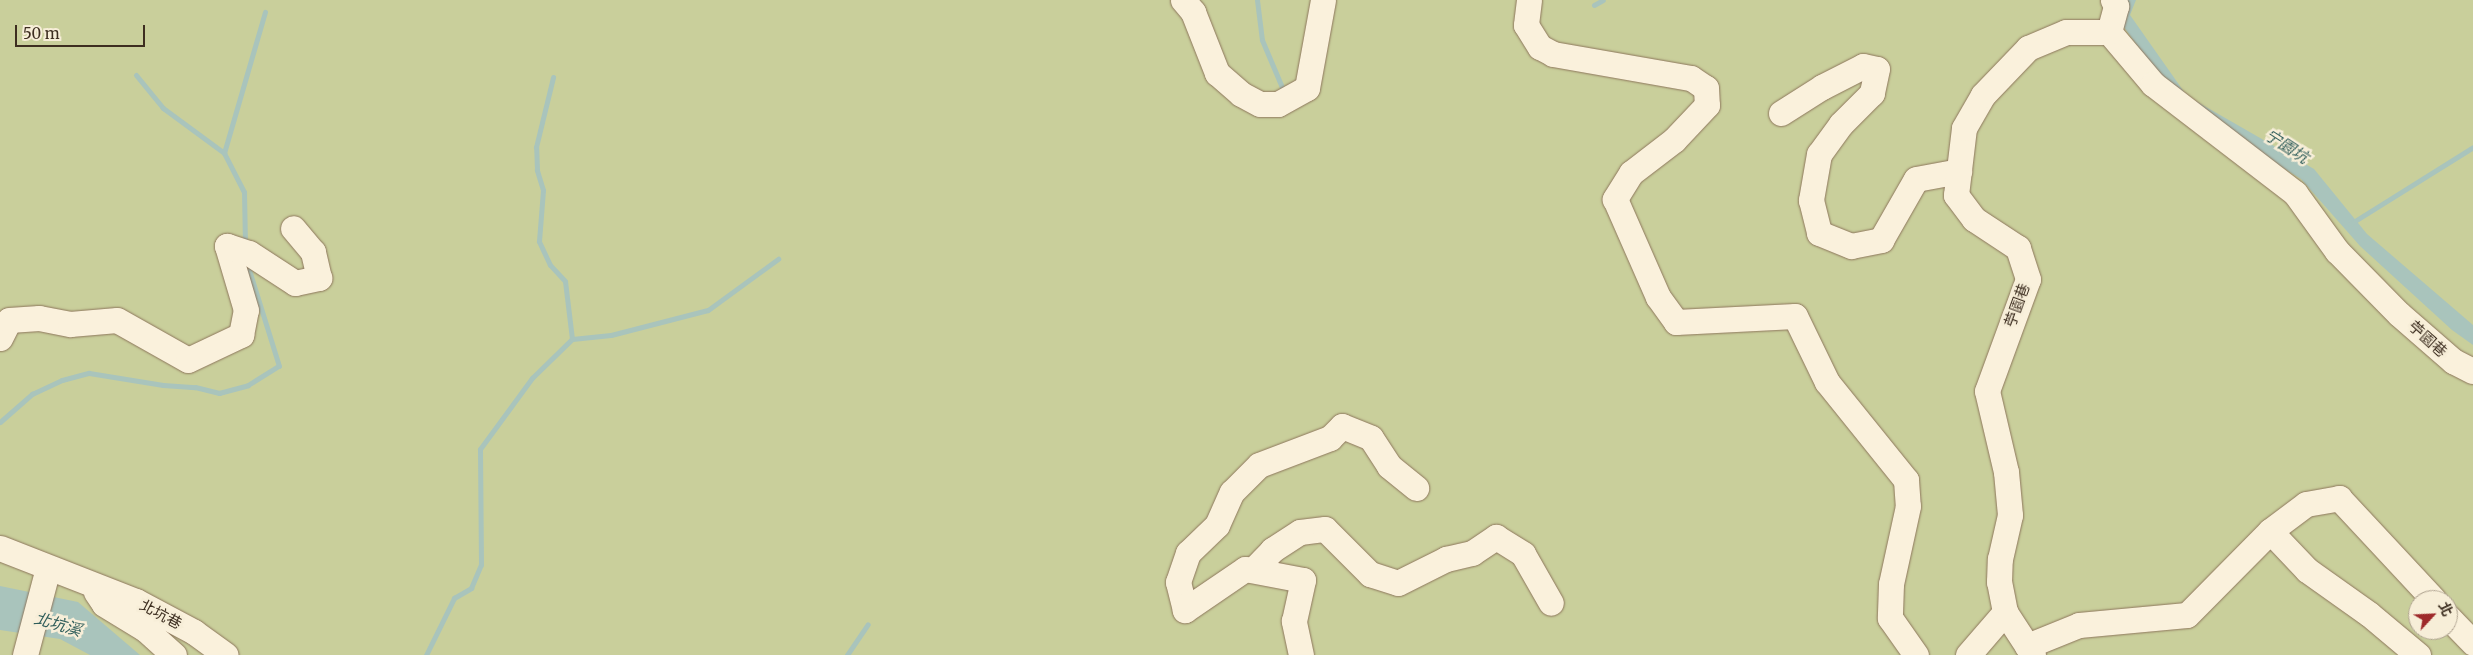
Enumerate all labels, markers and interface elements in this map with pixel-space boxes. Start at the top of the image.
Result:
scale bar [18,15,148,47]
text: 50 m [23,24,60,43]
water label: 宁園坑 [2262,125,2312,167]
street label: 苧園巷 [2001,281,2033,329]
street label: 苧園巷 [2405,317,2451,361]
north arrow [2408,590,2458,640]
street label: 北坑巷 [137,595,185,633]
text: 北 [2435,599,2457,619]
water label: 北坑溪 [32,608,84,640]

